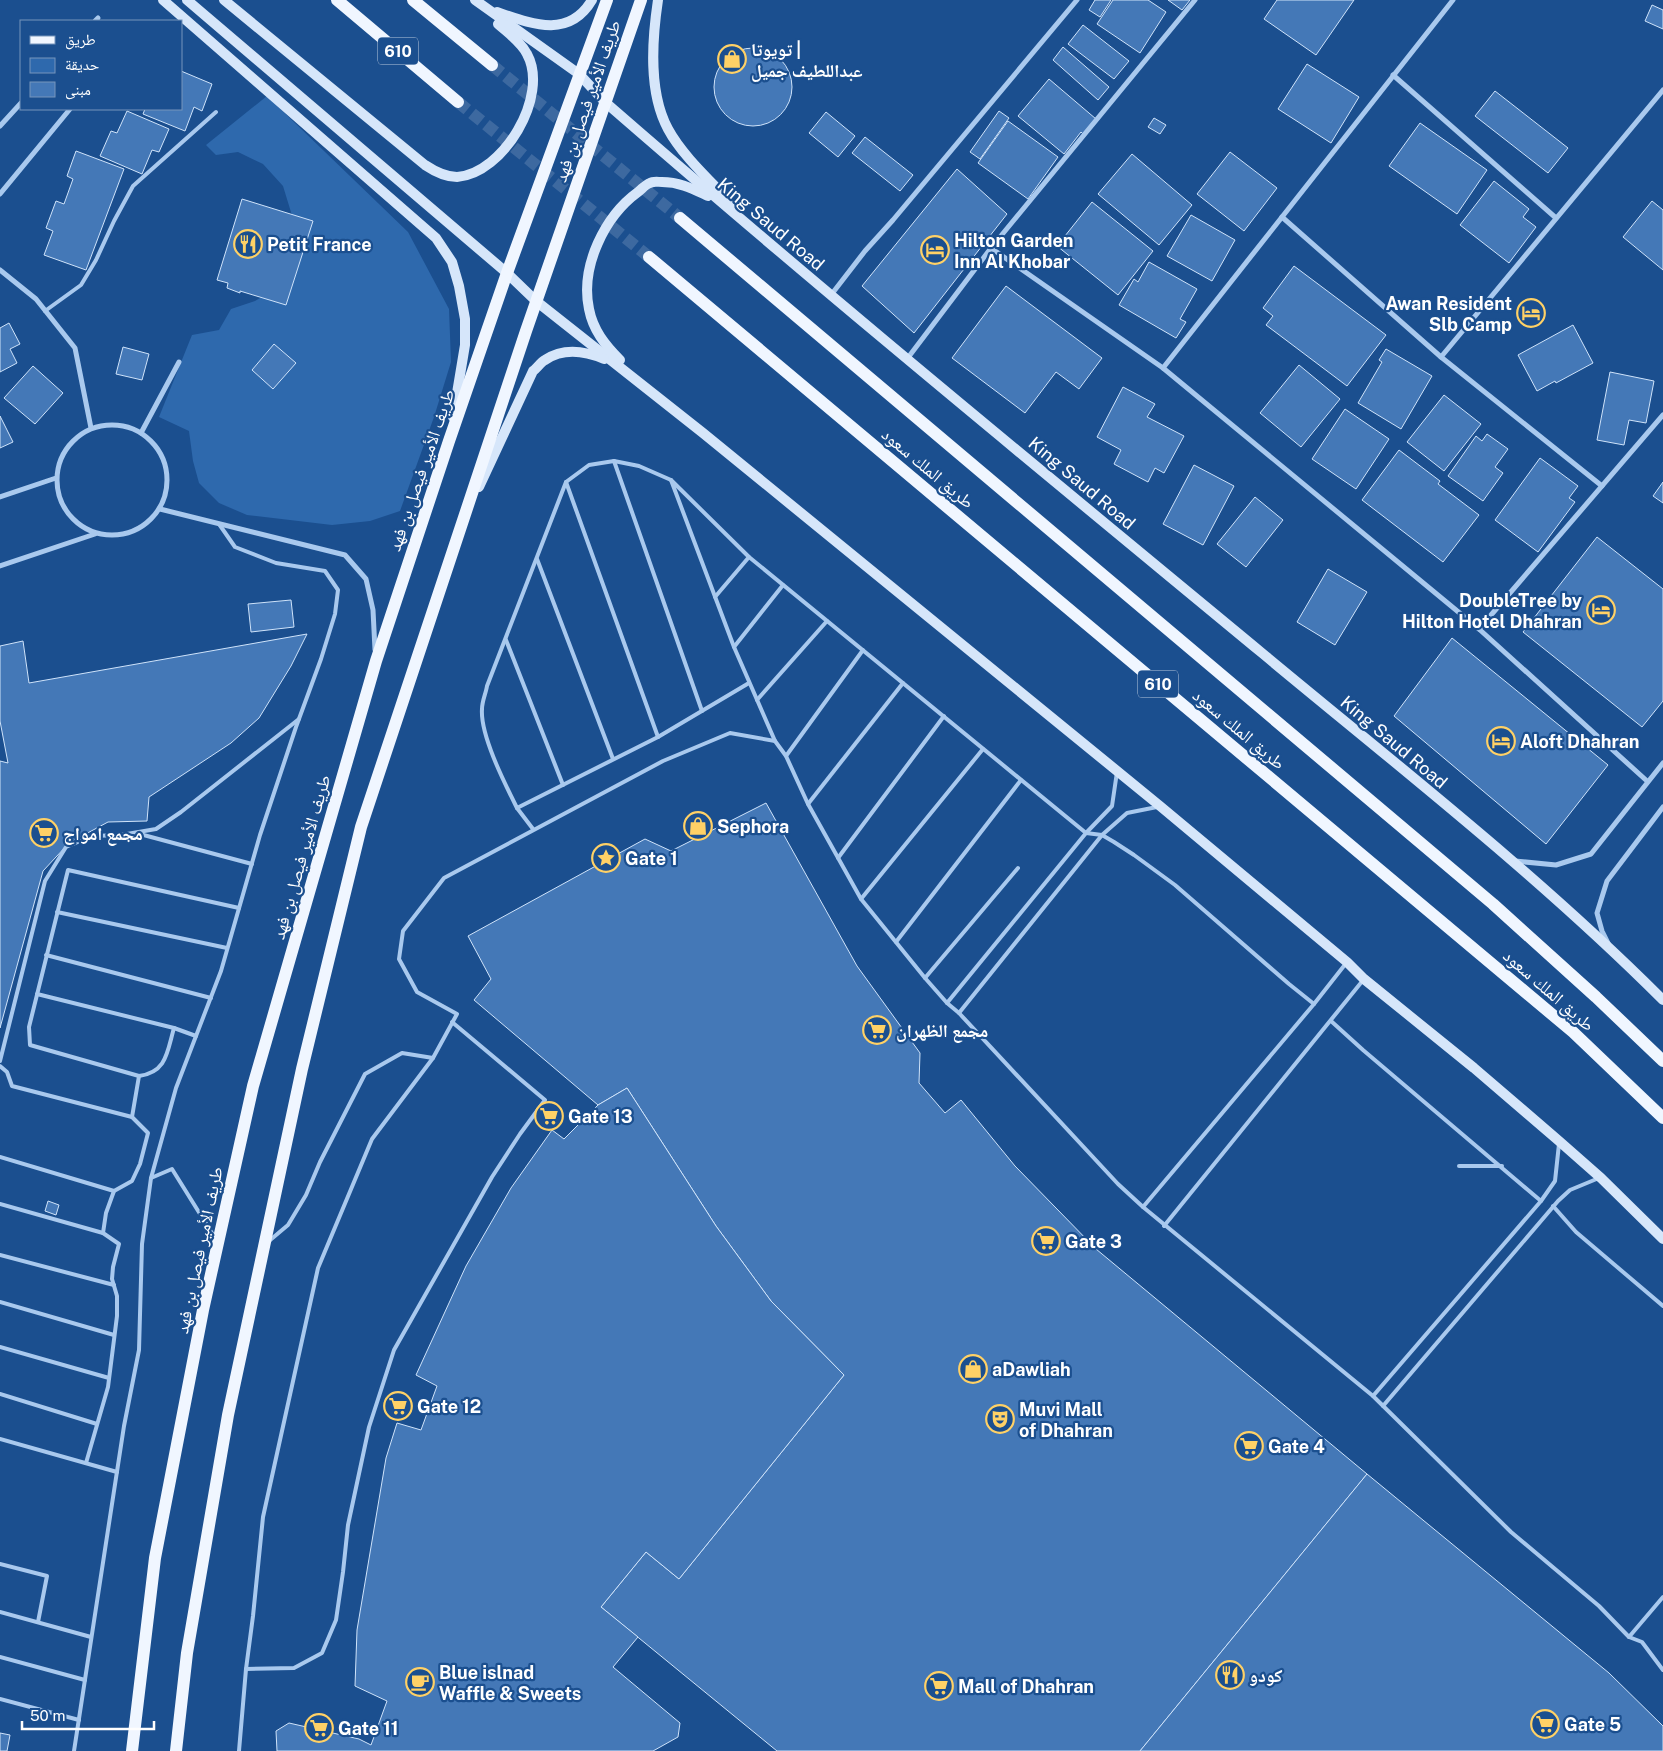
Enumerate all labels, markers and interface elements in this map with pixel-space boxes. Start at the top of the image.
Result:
street label: طريف الأمير فيصل بن فهد [549,17,626,185]
legend [20,20,182,110]
text: طريق [65,31,96,50]
road number: 610 [378,37,418,64]
place label: تويوتا | عبداللطيف جميل [751,39,863,82]
shop icon: تويوتا | عبداللطيف جميل [717,44,747,74]
text: حديقة [65,56,100,73]
text: مبنى [65,81,91,100]
street label: King Saud Road [713,173,829,275]
restaurant icon: Petit France [233,229,263,259]
place label: Hilton Garden Inn Al Khobar [954,230,1074,272]
place label: Petit France [267,234,372,255]
hotel icon: Hilton Garden Inn Al Khobar [920,235,950,265]
place label: Awan Resident Slb Camp [1385,293,1512,335]
hotel icon: Awan Resident Slb Camp [1516,298,1546,328]
street label: طريف الأمير فيصل بن فهد [383,386,460,554]
street label: طريق الملك سعود [877,423,978,513]
street label: King Saud Road [1024,432,1140,534]
place label: DoubleTree by Hilton Hotel Dhahran [1402,590,1582,632]
hotel icon: DoubleTree by Hilton Hotel Dhahran [1586,595,1616,625]
road number: 610 [1138,671,1178,698]
street label: طريق الملك سعود [1188,684,1289,774]
street label: King Saud Road [1336,691,1452,793]
hotel icon: Aloft Dhahran [1486,726,1516,756]
place label: Aloft Dhahran [1520,731,1640,752]
street label: طريف الأمير فيصل بن فهد [267,772,336,942]
shop icon: Sephora [683,811,713,841]
place label: Sephora [717,816,789,837]
supermarket icon: مجمع امواج [29,818,59,848]
place label: مجمع امواج [63,823,143,846]
place icon: Gate 1 [591,843,621,873]
place label: Gate 1 [625,848,678,869]
street label: طريق الملك سعود [1498,945,1599,1036]
supermarket icon: مجمع الظهران [862,1015,892,1045]
place label: مجمع الظهران [896,1020,988,1043]
supermarket icon: Gate 13 [534,1101,564,1131]
place label: Gate 13 [568,1106,633,1127]
street label: طريف الأمير فيصل بن فهد [171,1165,228,1336]
supermarket icon: Gate 3 [1031,1226,1061,1256]
place label: Gate 3 [1065,1231,1122,1252]
shop icon: aDawliah [958,1354,988,1384]
place label: aDawliah [992,1359,1071,1380]
supermarket icon: Gate 12 [383,1391,413,1421]
place label: Gate 12 [417,1396,481,1417]
place label: Muvi Mall of Dhahran [1019,1399,1113,1441]
theatre icon: Muvi Mall of Dhahran [985,1404,1015,1434]
supermarket icon: Gate 4 [1234,1431,1264,1461]
place label: Gate 4 [1268,1436,1325,1457]
restaurant icon: كودو [1215,1660,1245,1690]
place label: Blue islnad Waffle & Sweets [439,1662,581,1704]
place label: كودو [1249,1665,1283,1686]
cafe icon: Blue islnad Waffle & Sweets [405,1667,435,1697]
supermarket icon: Mall of Dhahran [924,1671,954,1701]
place label: Mall of Dhahran [958,1676,1094,1697]
scale bar [22,1698,155,1730]
text: 50 m [30,1707,65,1724]
supermarket icon: Gate 5 [1530,1709,1560,1739]
supermarket icon: Gate 11 [304,1713,334,1743]
place label: Gate 5 [1564,1714,1621,1735]
place label: Gate 11 [338,1718,399,1739]

